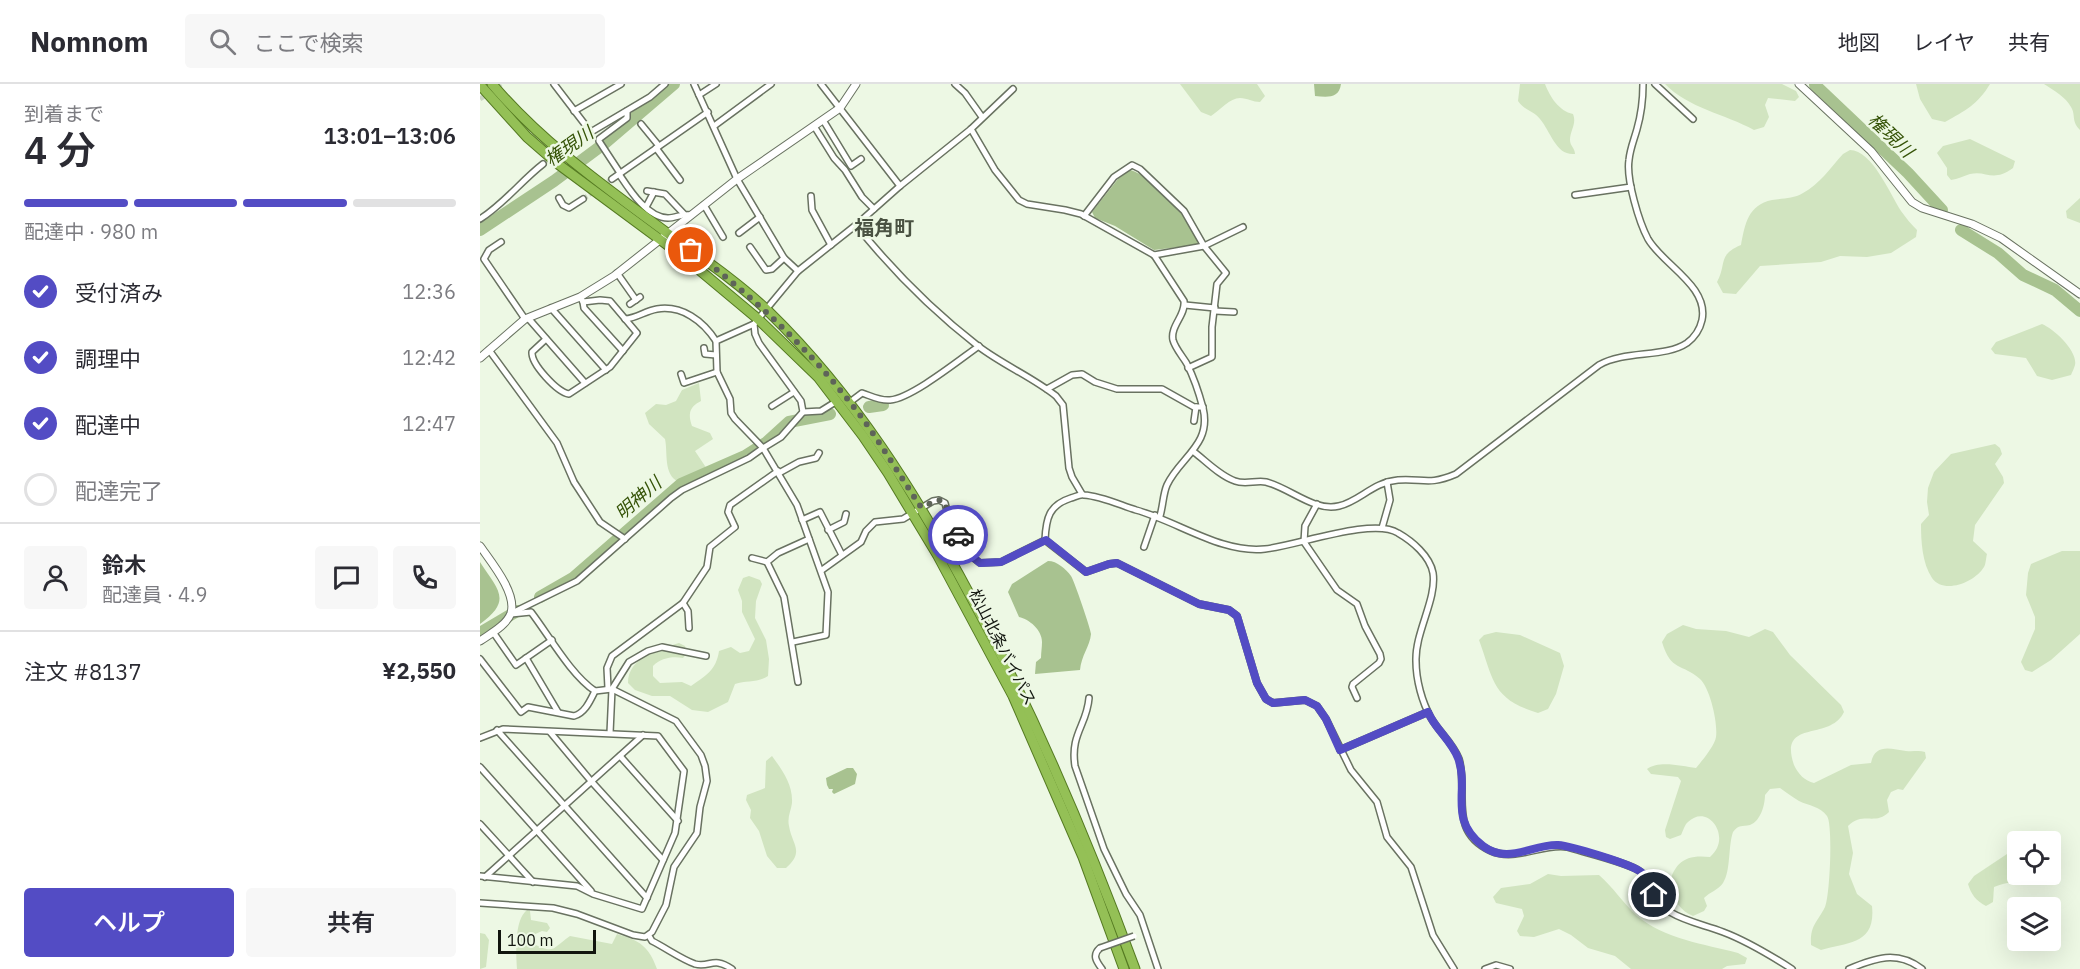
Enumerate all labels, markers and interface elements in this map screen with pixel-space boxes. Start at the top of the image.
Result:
search box [185,14,605,68]
text: Nomnom [30,23,149,60]
icon: search [206,25,239,58]
text: ここで検索 [254,28,364,57]
text: 地図 [1838,28,1880,56]
text: レイヤ [1913,28,1975,56]
text: 共有 [2008,28,2050,56]
text: 到着まで [24,100,104,127]
water label: 権現川 [1864,108,1920,163]
water label: 権現川 [540,120,599,171]
text: 13:01–13:06 [323,121,456,150]
text: 4 分 [24,124,96,175]
district label: 福角町 [854,214,914,241]
text: 配達中 · 980 m [24,218,158,245]
pin [665,224,716,275]
icon: bag [674,233,707,266]
icon: check [24,275,57,308]
text: 受付済み [75,278,163,307]
text: 12:36 [402,278,456,305]
icon: check [24,341,57,374]
text: 調理中 [75,344,141,373]
text: 12:42 [402,344,456,371]
icon: check [24,407,57,440]
text: 配達中 [75,410,141,439]
text: 12:47 [402,410,456,437]
water label: 明神川 [610,470,667,524]
text: 配達完了 [75,476,163,505]
courier [928,505,988,565]
icon: car [942,519,975,552]
button: person [24,546,87,609]
button: chat [315,546,378,609]
button: phone [393,546,456,609]
text: 鈴木 [102,550,146,579]
text: 配達員 · 4.9 [102,581,207,608]
street label: 松山北条バイパス [965,586,1041,708]
text: ¥2,550 [382,656,456,685]
text: 注文 #8137 [24,657,142,686]
map controls [2007,831,2061,951]
button: locate [2007,831,2061,885]
pin [1628,869,1679,920]
icon: home [1637,878,1670,911]
button: ヘルプ [24,888,234,957]
button: 共有 [246,888,456,957]
button: layers [2007,897,2061,951]
scale bar [498,927,596,954]
text: 100 m [507,930,554,950]

